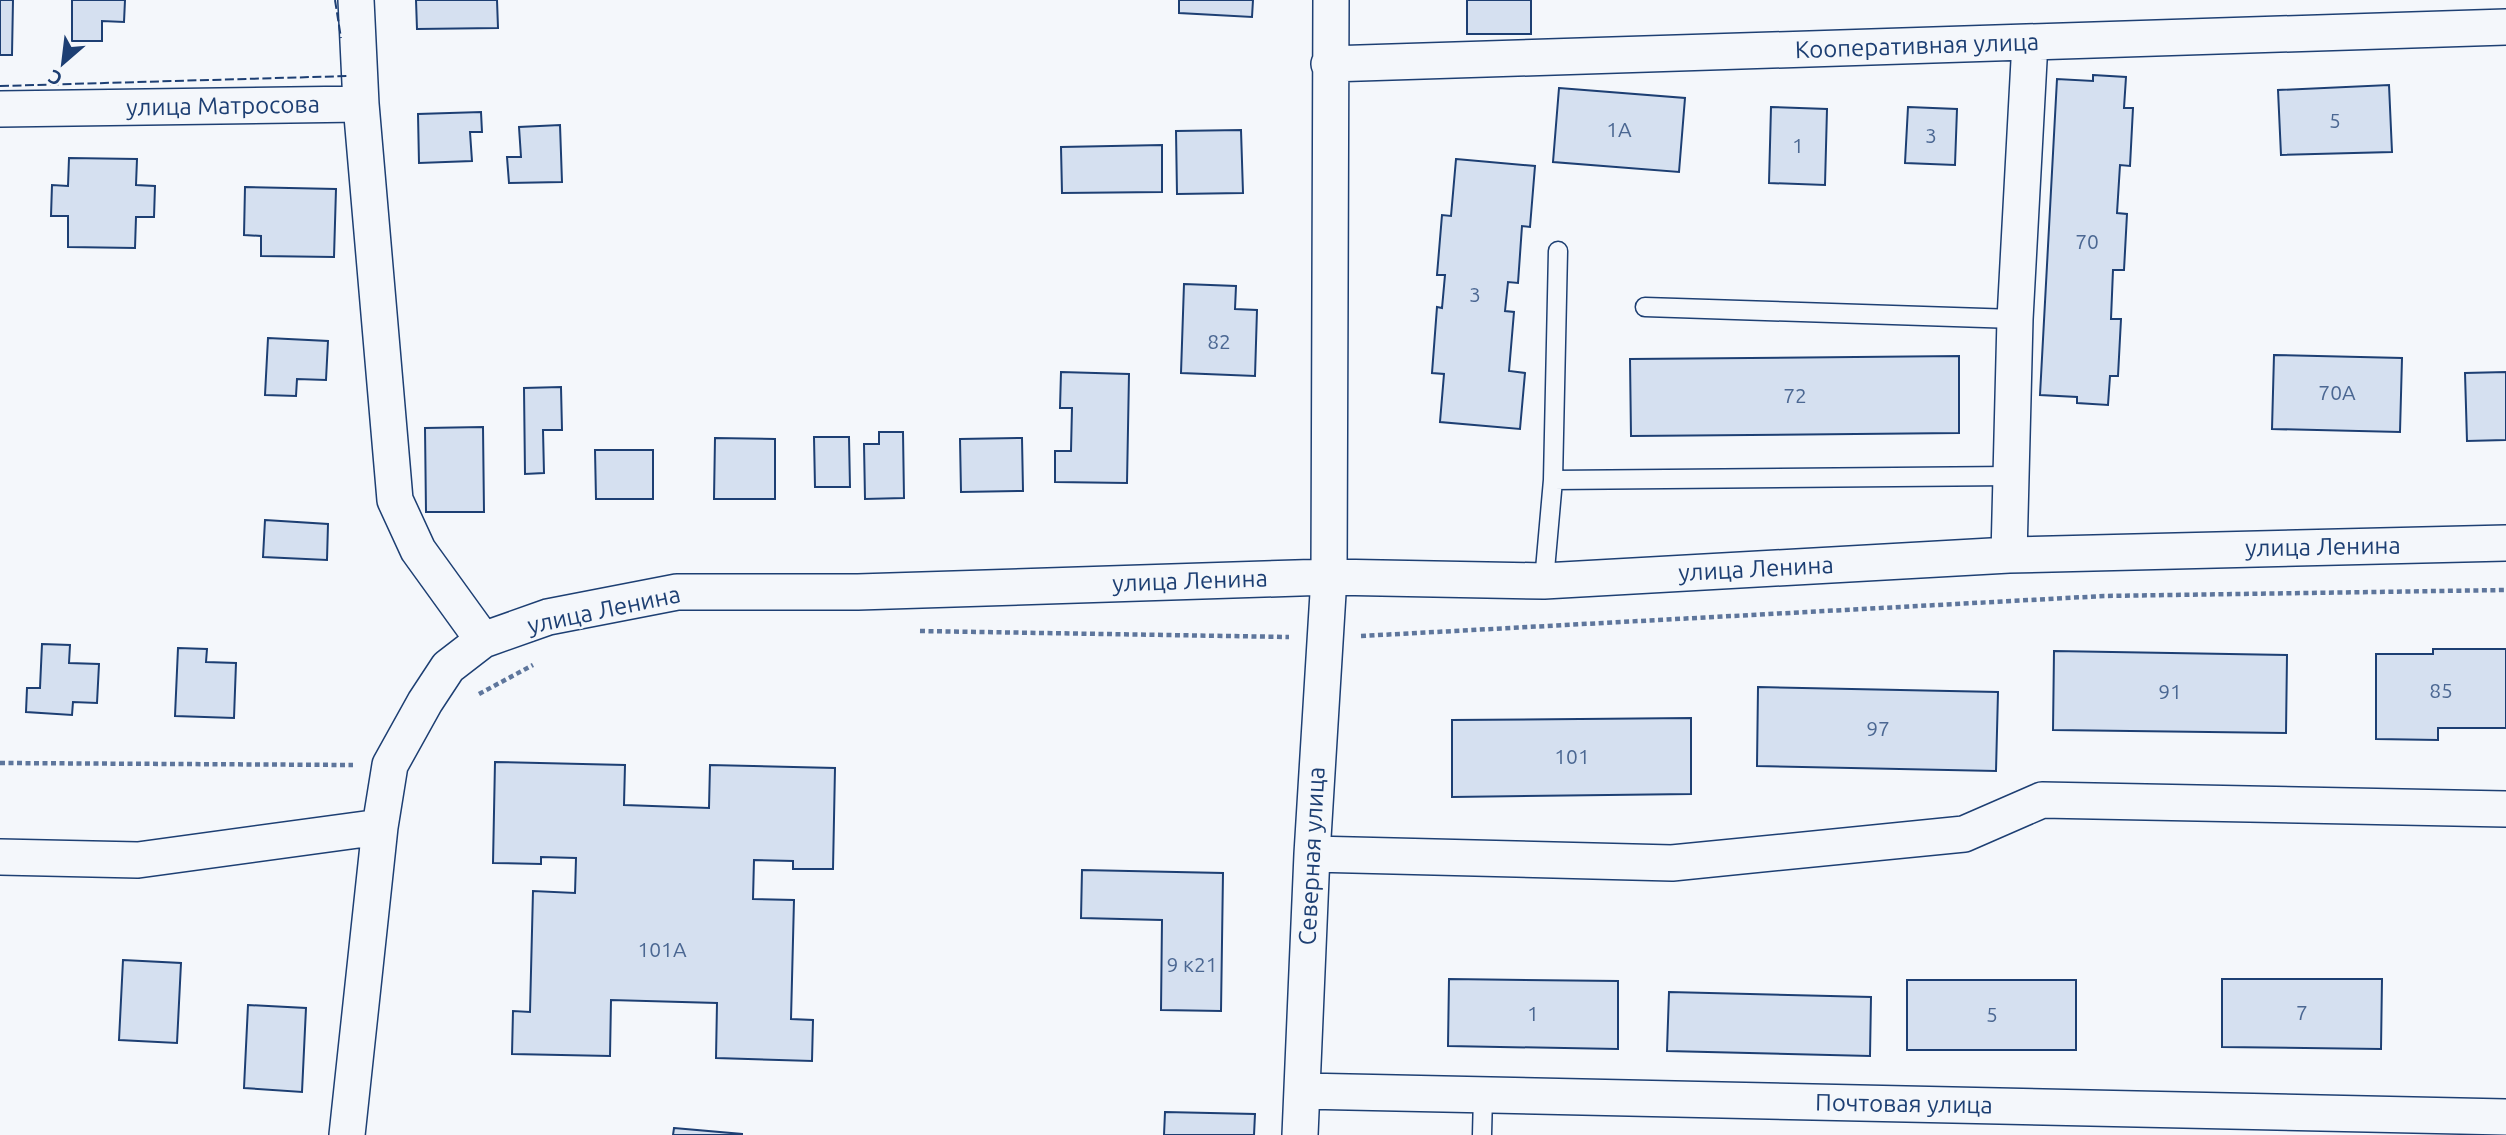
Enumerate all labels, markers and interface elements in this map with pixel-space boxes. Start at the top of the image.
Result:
north arrow [28,28,98,98]
street label: Кооперативная улица [1794,28,2040,63]
text: С [44,65,66,91]
street label: улица Матросова [126,90,320,121]
house number: 5 [2329,108,2341,132]
house number: 1А [1606,117,1632,141]
house number: 3 [1925,123,1937,147]
house number: 1 [1792,133,1804,157]
house number: 70 [2075,229,2099,253]
house number: 3 [1469,282,1481,306]
house number: 82 [1207,329,1231,353]
house number: 70А [2318,380,2356,404]
house number: 72 [1783,383,1807,407]
street label: улица Ленина [2245,532,2401,561]
street label: улица Ленина [1678,551,1834,586]
street label: улица Ленина [1112,564,1268,597]
street label: улица Ленина [525,580,683,639]
house number: 85 [2429,678,2453,702]
house number: 91 [2158,679,2182,703]
house number: 97 [1866,716,1890,740]
house number: 101 [1554,744,1590,768]
street label: Северная улица [1293,766,1330,946]
house number: 101А [637,937,687,961]
house number: 9 к21 [1166,952,1218,976]
house number: 7 [2296,1000,2308,1024]
house number: 1 [1527,1001,1539,1025]
house number: 5 [1986,1002,1998,1026]
street label: Почтовая улица [1815,1088,1993,1119]

